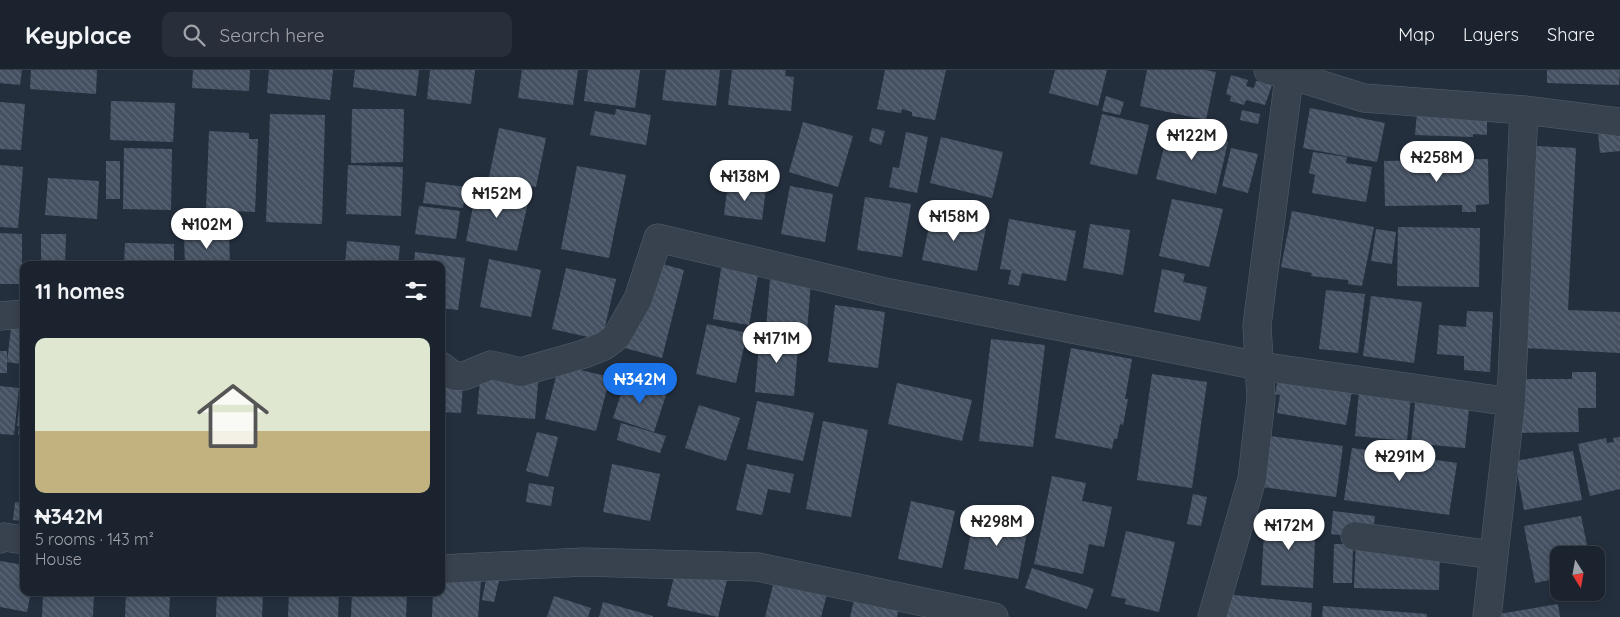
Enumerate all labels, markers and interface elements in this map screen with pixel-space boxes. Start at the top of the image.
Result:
search box [162,12,512,57]
text: Keyplace [25,20,132,50]
icon: search [180,21,208,49]
text: Search here [220,23,325,47]
text: Map [1398,23,1435,46]
text: Layers [1463,23,1519,46]
text: Share [1547,23,1595,46]
pin: ₦122M [1157,118,1227,161]
text: ₦122M [1167,125,1217,145]
pin: ₦258M [1402,140,1472,183]
text: ₦258M [1411,147,1463,167]
pin: ₦138M [710,160,780,202]
text: ₦138M [721,166,769,186]
pin: ₦152M [462,176,532,219]
text: ₦152M [472,183,522,203]
pin: ₦158M [919,200,989,242]
text: ₦158M [929,206,979,226]
pin: ₦102M [172,208,242,250]
text: ₦102M [182,214,232,234]
icon: filters [402,277,430,305]
text: 11 homes [35,278,125,304]
pin: ₦171M [742,322,812,364]
text: ₦171M [754,328,800,348]
pin: ₦342M [605,362,675,405]
text: ₦342M [614,369,666,389]
icon: home [188,371,278,461]
pin: ₦291M [1365,440,1435,482]
text: ₦291M [1375,446,1425,466]
text: ₦342M [35,503,103,529]
pin: ₦298M [962,504,1032,547]
pin: ₦172M [1254,508,1324,551]
text: ₦298M [971,511,1023,531]
text: ₦172M [1265,515,1313,535]
text: 5 rooms · 143 m² [35,529,154,549]
north arrow [1550,546,1605,601]
map controls [1550,546,1605,601]
text: House [35,549,82,569]

